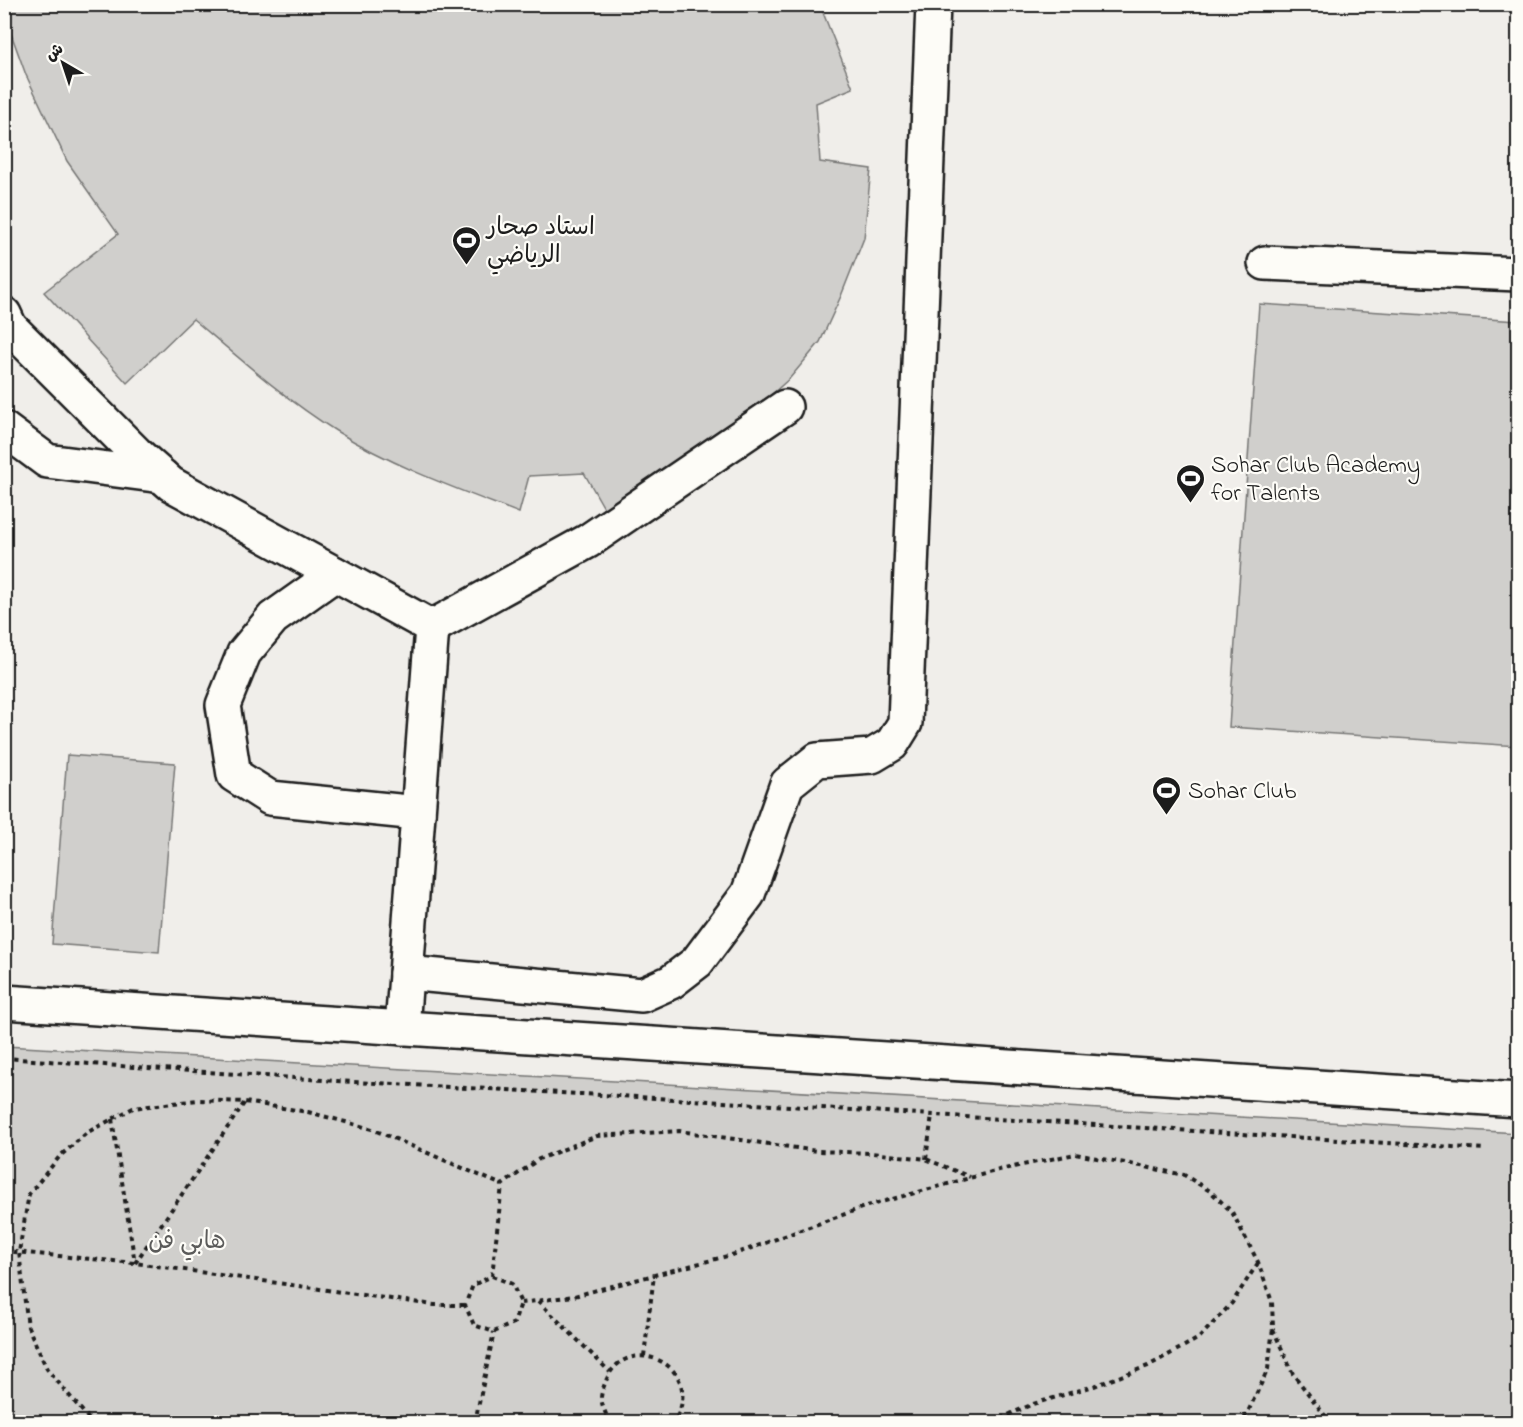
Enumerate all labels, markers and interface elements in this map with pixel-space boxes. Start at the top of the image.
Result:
north arrow [33,33,93,93]
text: ش [40,38,69,68]
place label: استاد صحار الرياضي [485,211,595,275]
sports icon: استاد صحار الرياضي [450,224,482,266]
place label: Sohar Club Academy for Talents [1211,449,1420,512]
sports icon: Sohar Club Academy for Talents [1174,462,1206,504]
sports icon: Sohar Club [1151,774,1183,816]
place label: Sohar Club [1188,775,1297,810]
park label: هابي فن [148,1225,226,1261]

